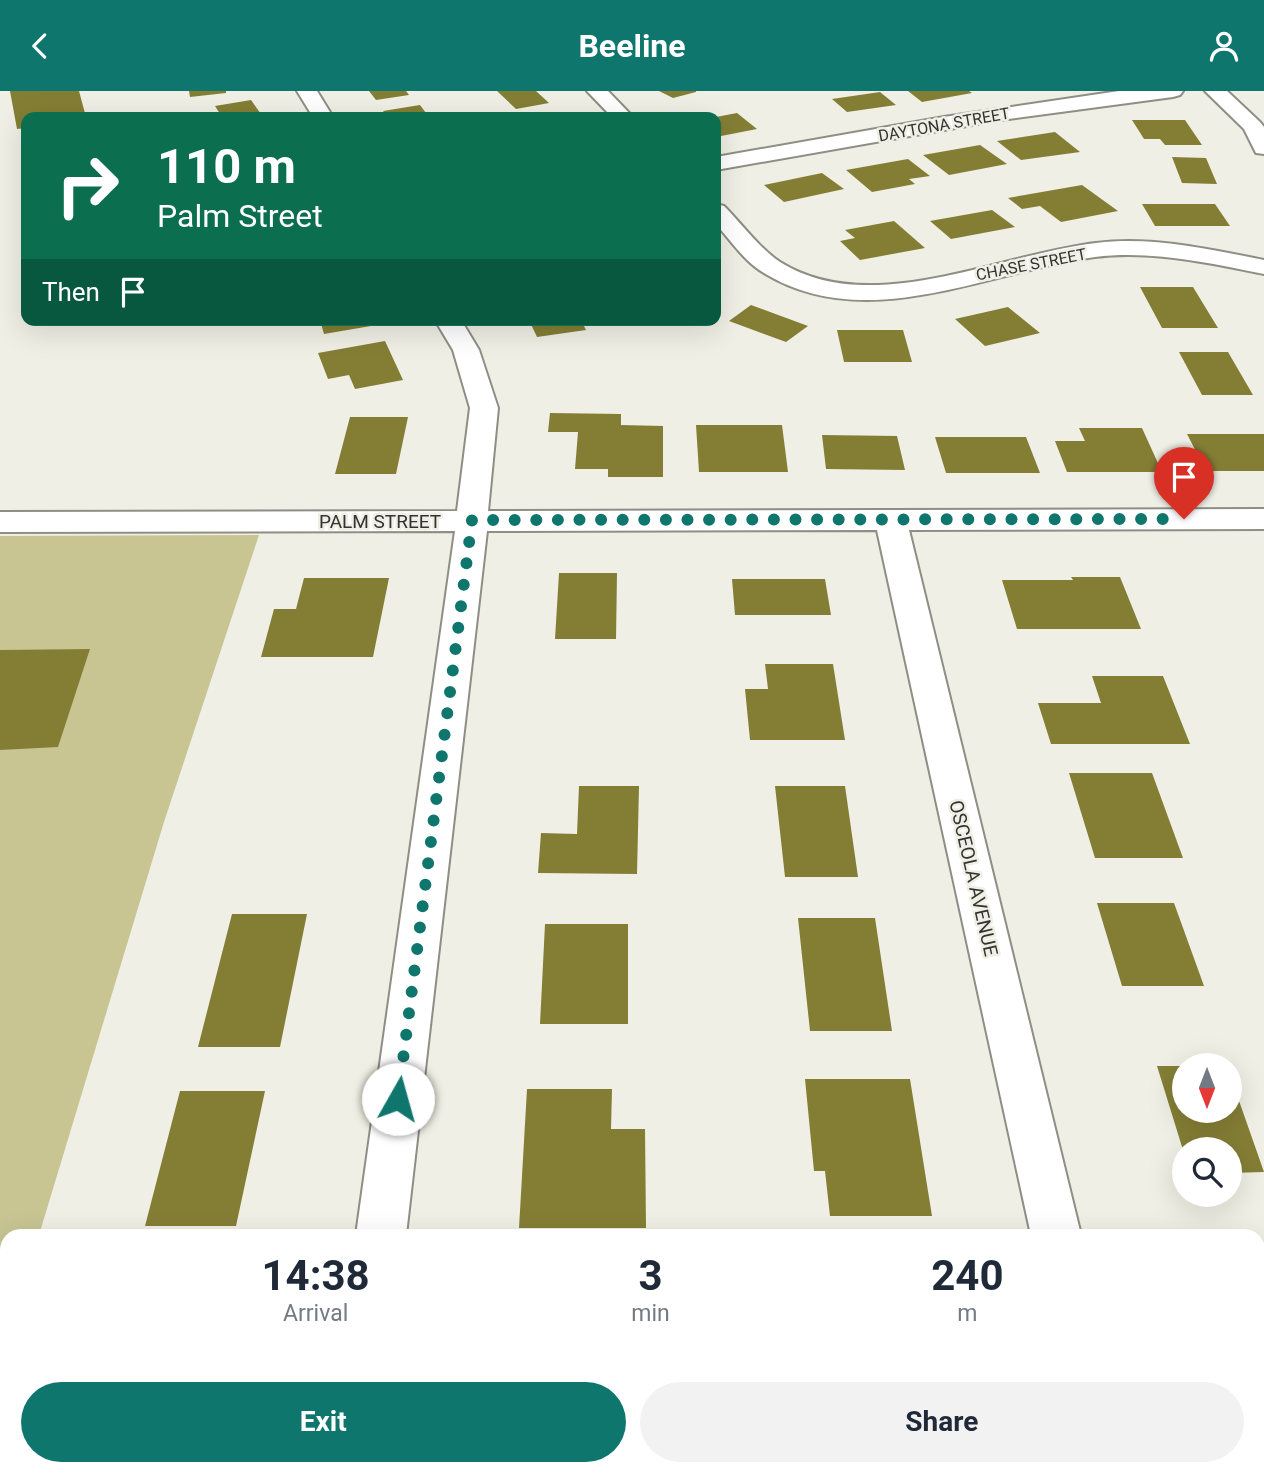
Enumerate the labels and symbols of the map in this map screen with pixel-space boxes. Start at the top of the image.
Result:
street label: DAYTONA STREET [877,104,1012,145]
street label: CHASE STREET [974,244,1088,284]
pin [1154,447,1214,519]
street label: PALM STREET [319,510,441,533]
street label: OSCEOLA AVENUE [944,798,1003,958]
north arrow [1172,1053,1242,1123]
position arrow [361,1062,435,1136]

